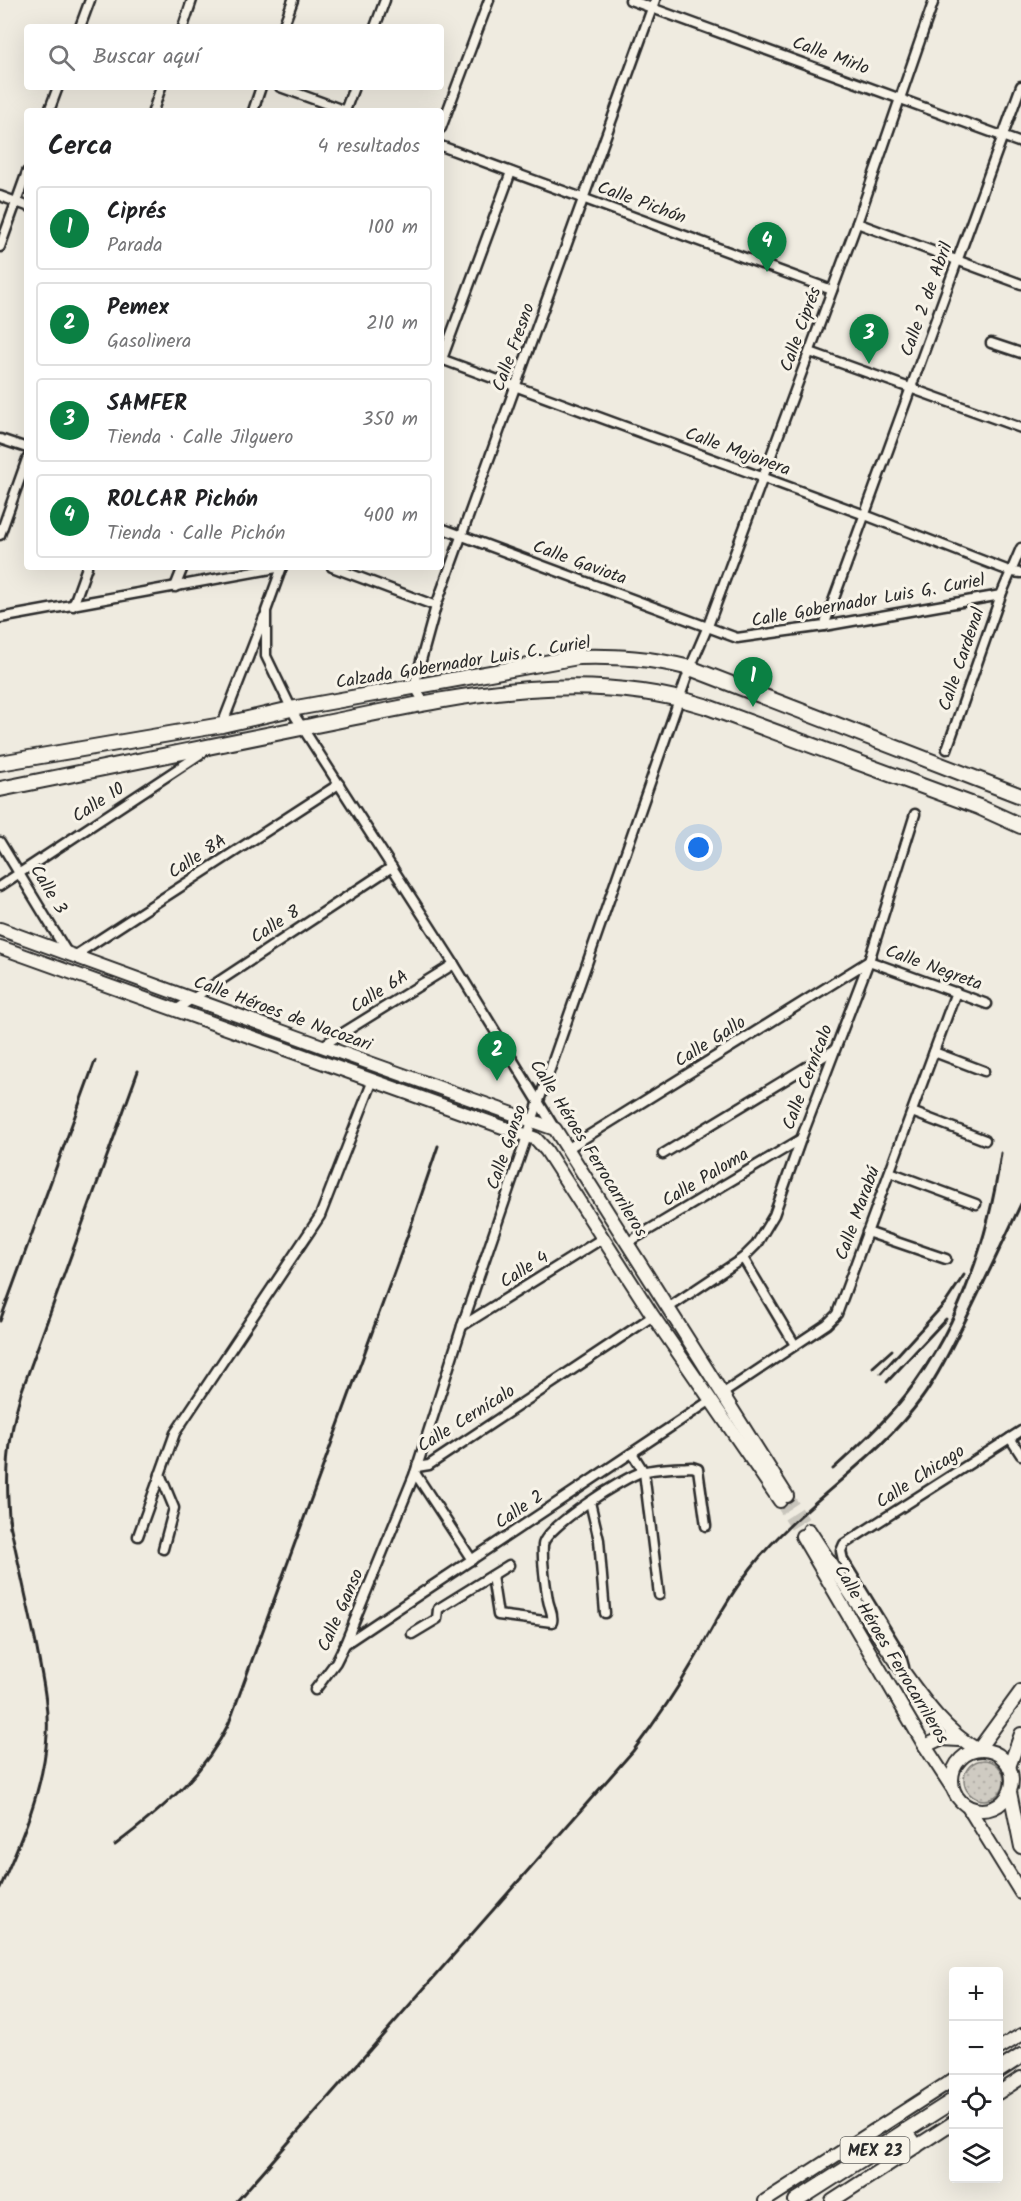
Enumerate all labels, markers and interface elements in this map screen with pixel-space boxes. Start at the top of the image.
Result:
search box [24,24,444,90]
street label: Calle Mirlo [788,29,873,84]
text: Buscar aquí [93,40,200,75]
icon: search [45,41,78,74]
text: Cerca [48,126,112,168]
text: 4 resultados [318,131,420,163]
street label: Calle Pichón [593,174,690,233]
text: Ciprés [107,195,166,230]
text: 1 [66,212,73,244]
text: 100 m [368,212,418,244]
pin: 4 [748,222,786,272]
text: Parada [107,230,163,262]
street label: Calle 2 de Abril [893,237,962,361]
street label: Calle Ciprés [773,283,830,376]
text: Pemex [107,291,169,326]
street label: Calle Fresno [485,299,544,396]
text: 2 [64,308,75,340]
text: 210 m [366,308,418,340]
pin: 3 [850,314,888,364]
text: Gasolinera [107,326,192,358]
text: SAMFER [107,387,187,422]
text: 3 [64,404,75,436]
text: 350 m [362,404,418,436]
street label: Calle Mojonera [681,420,794,485]
text: Tienda · Calle Jilguero [107,422,293,454]
text: ROLCAR Pichón [107,483,258,518]
text: 4 [64,500,75,532]
text: 400 m [363,500,418,532]
text: Tienda · Calle Pichón [107,518,285,550]
street label: Calle Gaviota [528,533,631,594]
street label: Calle Gobernador Luis G. Curiel [749,567,988,636]
street label: Calle Cardenal [931,603,994,715]
street label: Calzada Gobernador Luis C. Curiel [334,629,593,698]
pin: 1 [734,658,772,707]
street label: Calle 10 [67,775,131,831]
street label: Calle 8A [163,827,233,887]
your location [684,833,713,862]
street label: Calle 3 [21,859,74,920]
street label: Calle 8 [245,898,307,952]
street label: Calle Negreta [881,937,986,999]
street label: Calle 6A [345,963,415,1022]
street label: Calle Héroes de Nacozari [189,969,376,1060]
street label: Calle Gallo [669,1009,752,1076]
street label: Calle Cernícalo [775,1020,842,1135]
pin: 2 [478,1032,516,1081]
street label: Calle Héroes Ferrocarrileros [521,1054,654,1244]
street label: Calle Ganso [479,1101,535,1194]
street label: Calle Paloma [657,1141,755,1216]
street label: Calle Marabú [828,1162,889,1265]
street label: Calle 4 [495,1244,555,1297]
street label: Calle Cernícalo [412,1378,522,1461]
street label: Calle Chicago [870,1438,971,1517]
street label: Calle 2 [489,1483,550,1537]
street label: Calle Héroes Ferrocarrileros [826,1559,956,1750]
street label: Calle Ganso [310,1564,373,1657]
map controls [949,1967,1003,2183]
button: + [949,1967,1003,2021]
button: − [949,2021,1003,2075]
button: locate [949,2075,1003,2129]
button: layers [949,2129,1003,2183]
road number: MEX 23 [840,2137,910,2163]

